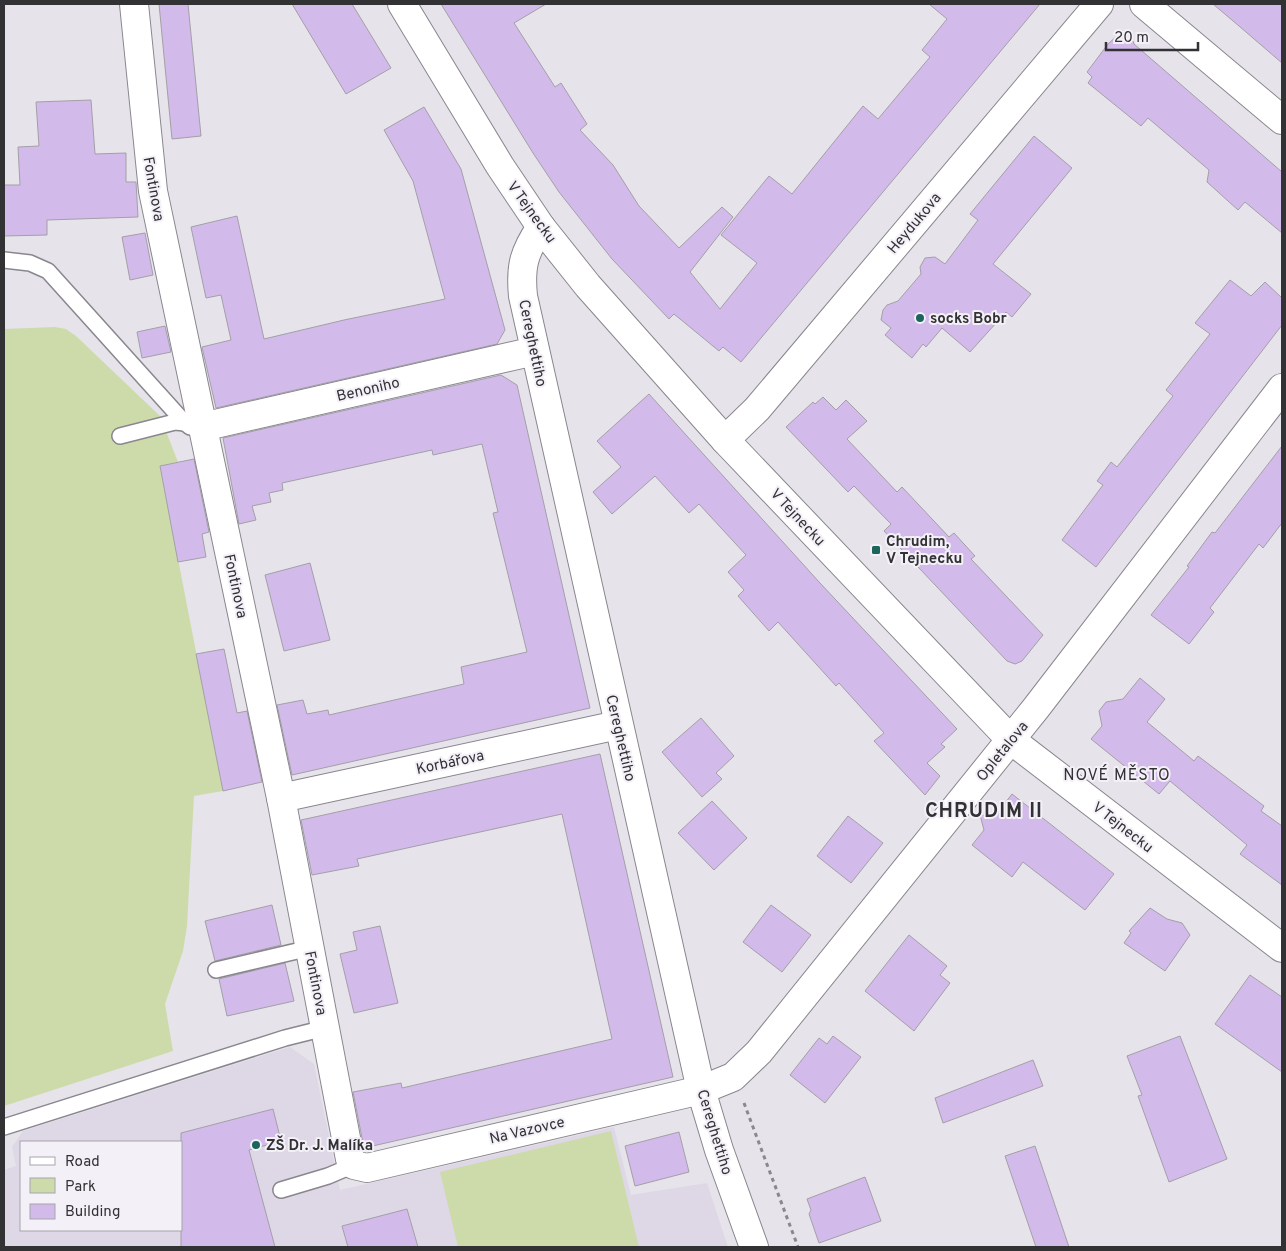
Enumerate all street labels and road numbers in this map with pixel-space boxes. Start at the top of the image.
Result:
street label: Fontinova [138,156,168,223]
street label: V Tejnecku [502,178,560,248]
street label: Heydukova [884,189,946,258]
street label: Cereghettiho [513,298,550,389]
street label: Benoniho [335,374,402,407]
street label: V Tejnecku [765,485,828,551]
street label: Fontinova [218,552,251,620]
street label: Cereghettiho [600,693,639,784]
street label: Opletalova [973,718,1033,786]
street label: Korbářova [415,747,486,780]
street label: V Tejnecku [1088,799,1156,858]
street label: Fontinova [299,949,330,1017]
street label: Cereghettiho [692,1087,736,1178]
street label: Na Vazovce [488,1114,567,1149]

